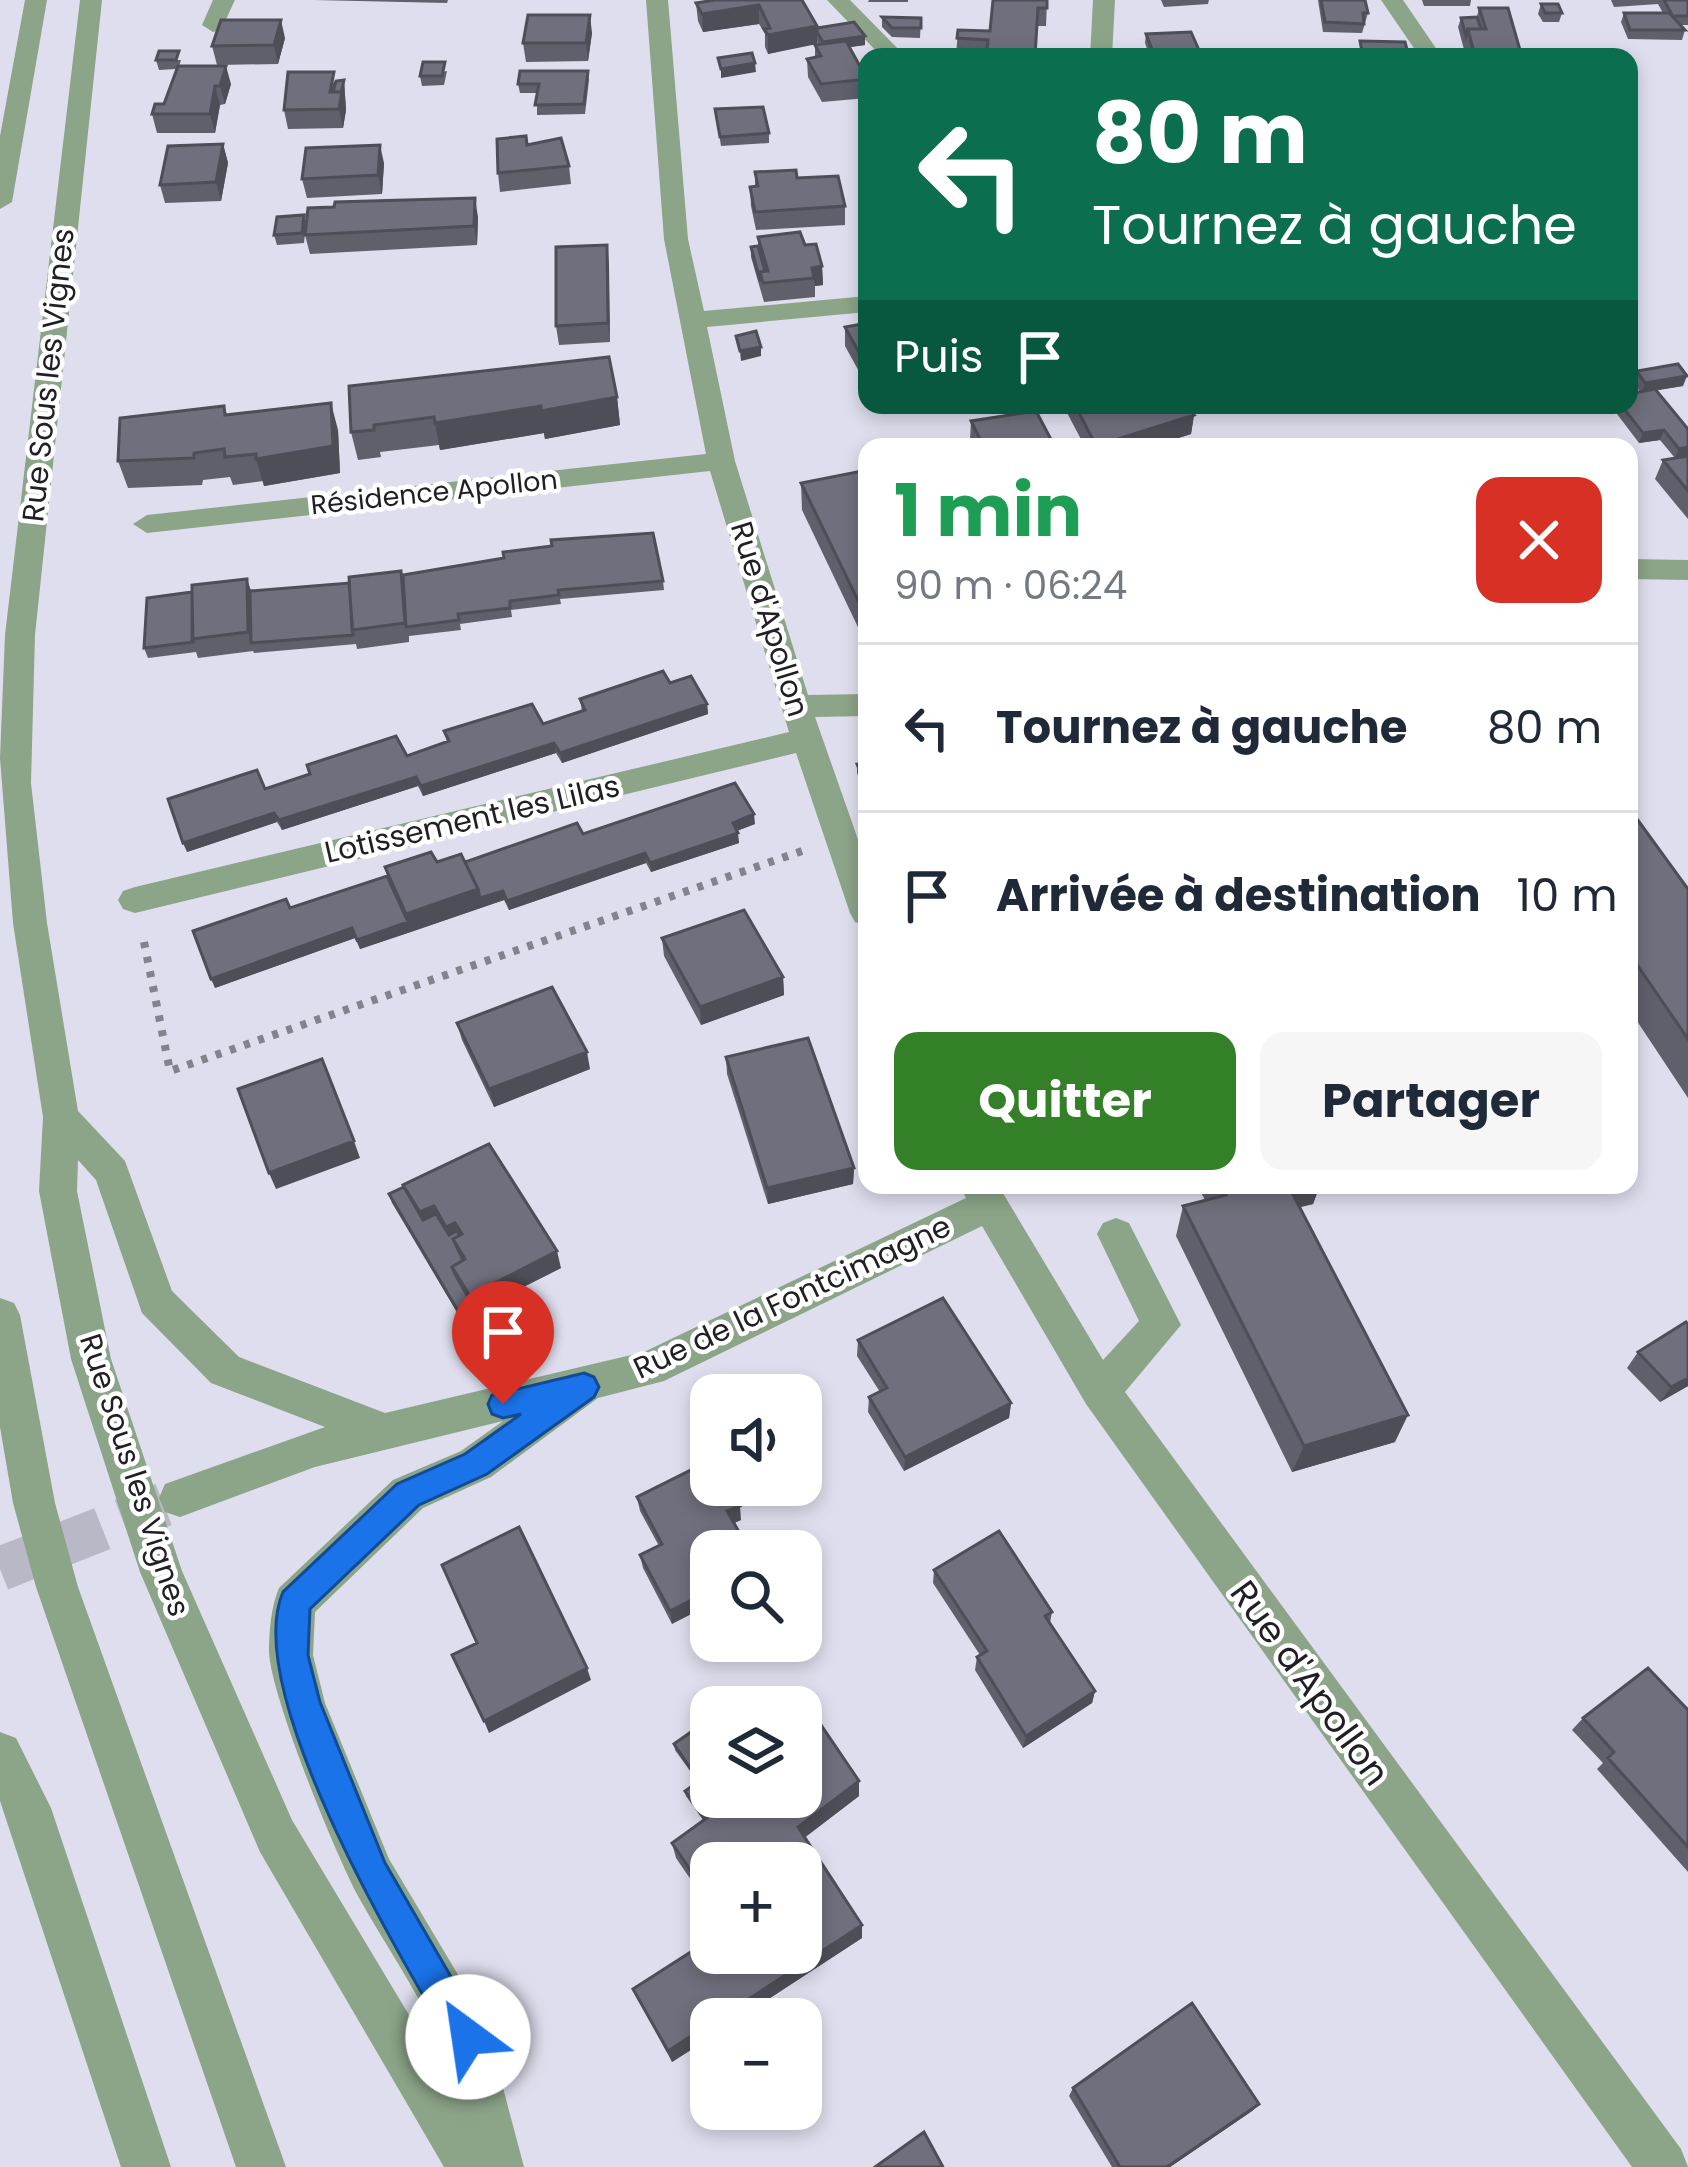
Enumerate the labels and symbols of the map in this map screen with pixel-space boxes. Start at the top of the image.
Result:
street label: Rue Sous les Vignes [11,226,85,524]
street label: Résidence Apollon [309,461,559,523]
street label: Rue d'Apollon [720,516,820,722]
street label: Lotissement les Lilas [320,764,624,874]
street label: Rue de la Fontcimagne [626,1204,958,1390]
pin [452,1281,554,1404]
street label: Rue Sous les Vignes [69,1328,201,1622]
street label: Rue d'Apollon [1218,1570,1402,1796]
position arrow [405,1974,531,2100]

